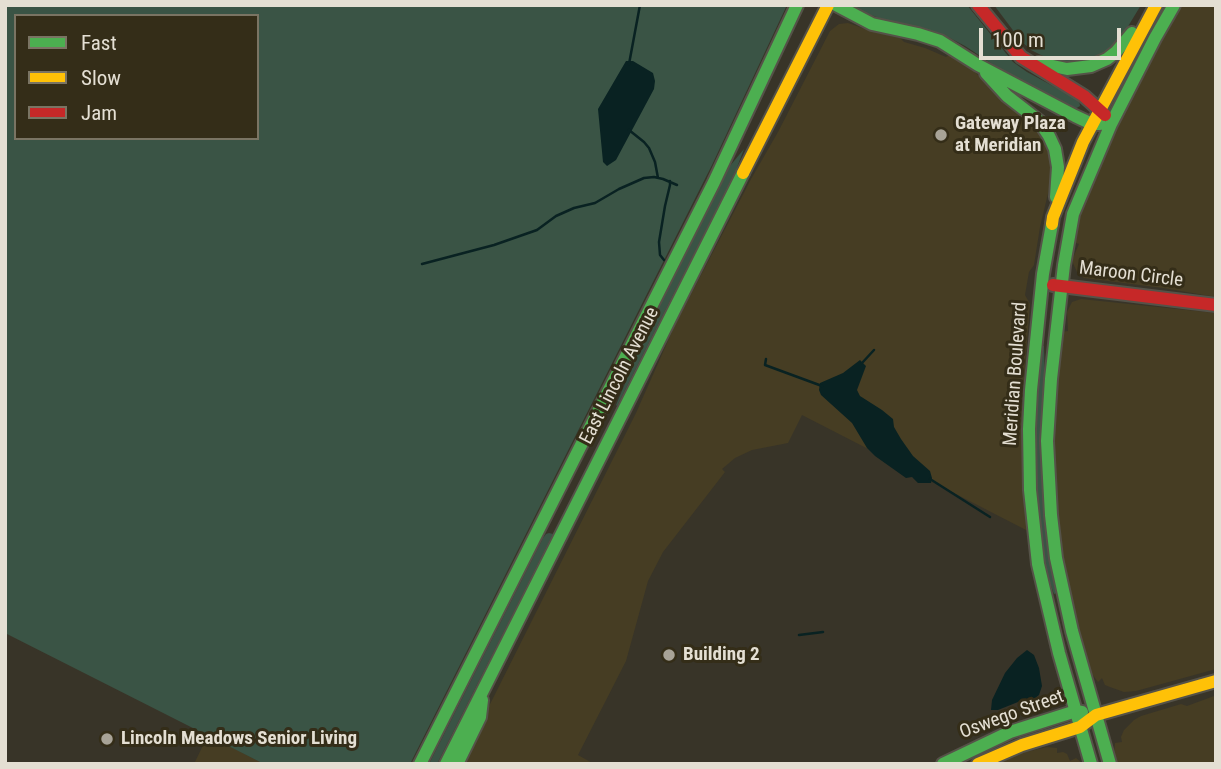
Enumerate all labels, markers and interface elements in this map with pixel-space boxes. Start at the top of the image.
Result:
legend [14,14,259,140]
scale bar [983,14,1125,58]
text: 100 m [992,28,1044,52]
text: Fast [81,31,117,55]
text: Slow [81,66,121,90]
text: Jam [81,101,117,125]
place label: Gateway Plaza at Meridian [955,113,1066,157]
marker: Gateway Plaza at Meridian [933,127,949,143]
street label: Maroon Circle [1078,257,1184,293]
street label: Meridian Boulevard [1000,301,1032,447]
street label: East Lincoln Avenue [576,304,664,448]
place label: Building 2 [683,644,760,666]
marker: Building 2 [661,647,677,663]
street label: Oswego Street [957,686,1067,744]
place label: Lincoln Meadows Senior Living [121,728,357,750]
marker: Lincoln Meadows Senior Living [99,731,115,747]

